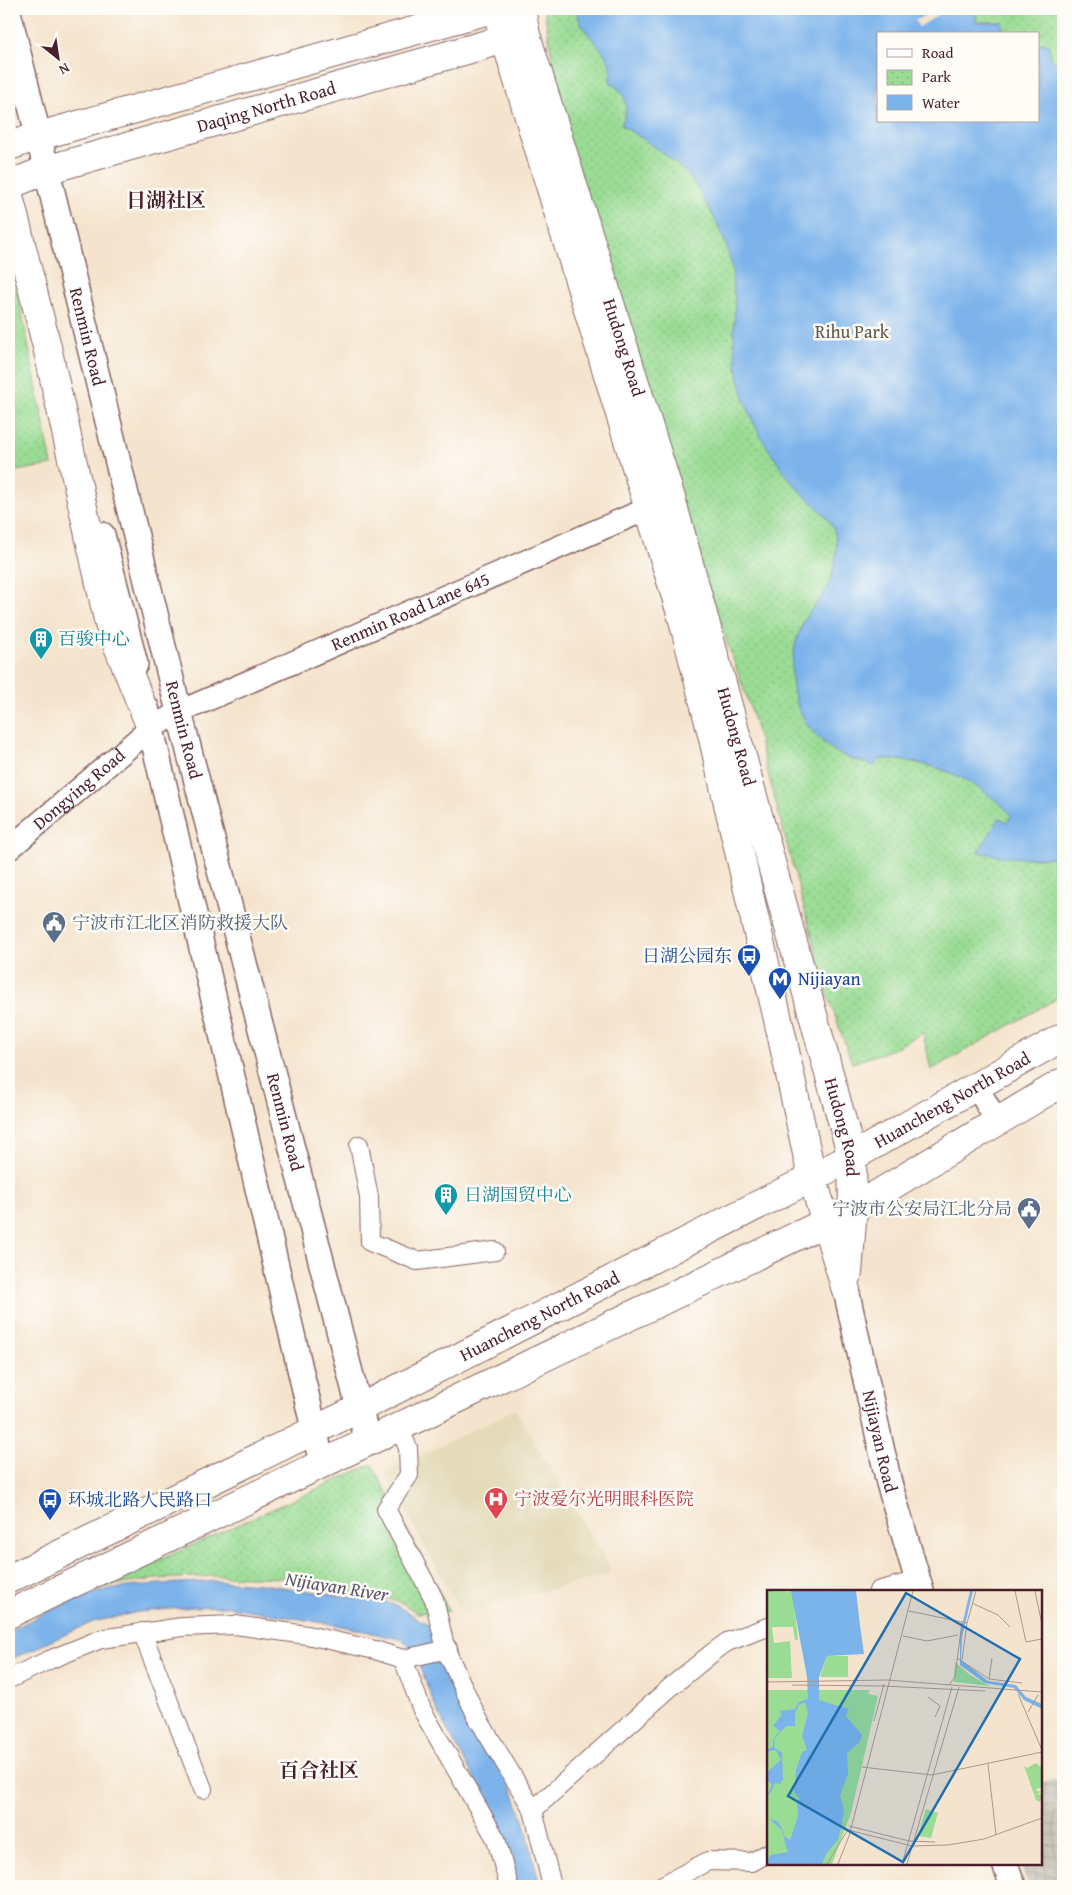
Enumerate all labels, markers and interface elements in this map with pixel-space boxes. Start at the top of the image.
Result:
north arrow [32,32,82,82]
legend [877,32,1040,122]
text: Road [922,42,953,63]
text: N [55,58,74,81]
text: Park [922,66,951,87]
street label: Daqing North Road [193,74,339,139]
text: Water [922,92,960,113]
district label: 日湖社区 [126,185,206,214]
street label: Renmin Road [63,284,113,389]
street label: Hudong Road [596,295,652,400]
park label: Rihu Park [815,318,890,345]
street label: Renmin Road Lane 645 [327,565,494,657]
place label: 百骏中心 [58,625,130,652]
building icon: 百骏中心 [28,626,54,660]
street label: Renmin Road [159,678,210,782]
street label: Hudong Road [711,684,764,789]
street label: Dongying Road [27,741,131,836]
place label: 宁波市江北区消防救援大队 [72,909,288,936]
public building icon: 宁波市江北区消防救援大队 [41,910,67,944]
place label: 日湖公园东 [642,942,732,969]
bus stop icon: 日湖公园东 [736,943,762,977]
place label: Nijiayan [798,965,861,992]
metro station icon: Nijiayan [767,966,793,1000]
street label: Huancheng North Road [869,1044,1036,1155]
street label: Renmin Road [260,1070,311,1174]
street label: Hudong Road [818,1075,866,1177]
place label: 日湖国贸中心 [464,1181,572,1208]
building icon: 日湖国贸中心 [433,1182,459,1216]
place label: 宁波市公安局江北分局 [832,1195,1012,1222]
public building icon: 宁波市公安局江北分局 [1016,1196,1042,1230]
street label: Huancheng North Road [455,1264,624,1368]
street label: Nijiayan Road [856,1387,905,1496]
place label: 宁波爱尔光明眼科医院 [514,1485,694,1512]
place label: 环城北路人民路口 [68,1486,212,1513]
hospital icon: 宁波爱尔光明眼科医院 [483,1486,509,1520]
bus stop icon: 环城北路人民路口 [37,1487,63,1521]
water label: Nijiayan River [282,1564,391,1608]
inset map [767,1590,1042,1865]
district label: 百合社区 [279,1755,359,1784]

